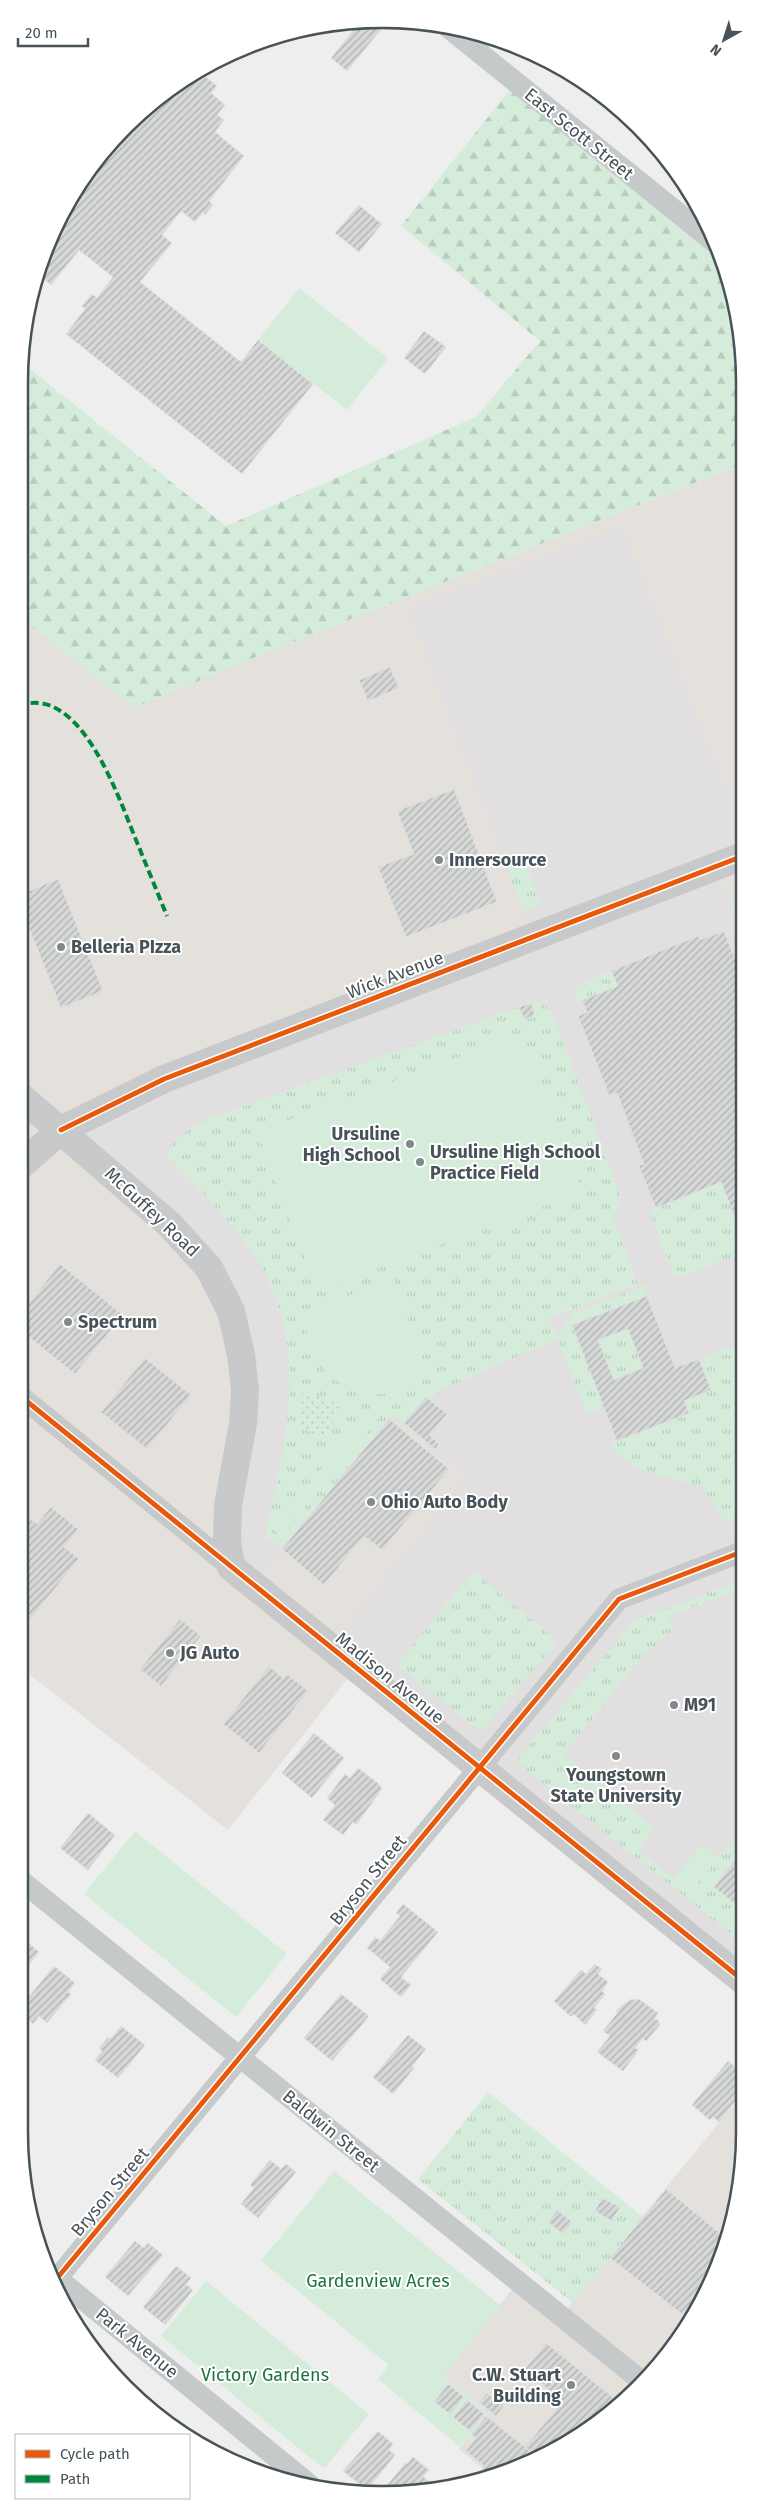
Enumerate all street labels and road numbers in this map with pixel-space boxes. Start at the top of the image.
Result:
street label: East Scott Street [520,83,638,185]
street label: Wick Avenue [343,946,447,1004]
street label: McGuffey Road [100,1163,204,1261]
street label: Madison Avenue [331,1627,449,1729]
street label: Bryson Street [325,1830,411,1930]
street label: Baldwin Street [278,2085,384,2177]
street label: Bryson Street [66,2143,154,2241]
street label: Park Avenue [91,2303,183,2383]

